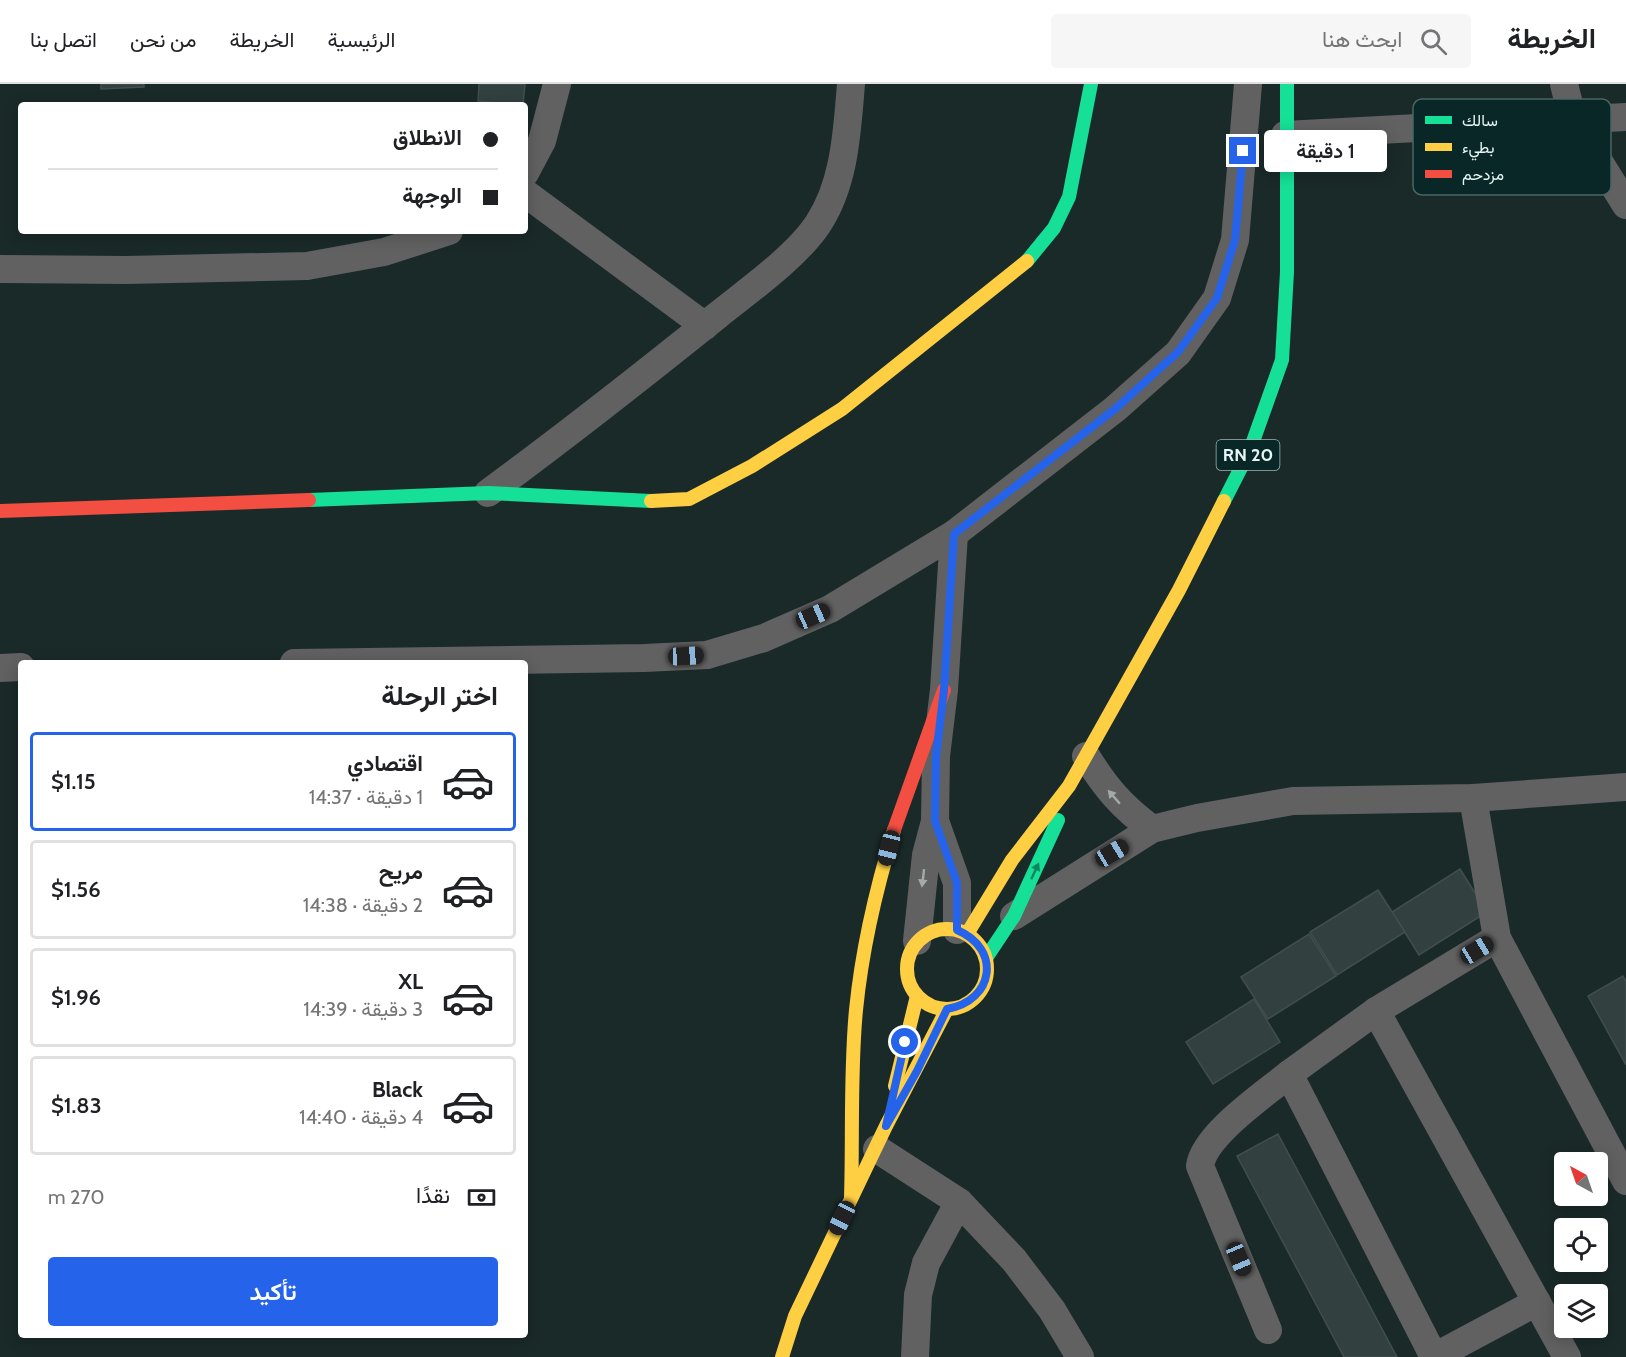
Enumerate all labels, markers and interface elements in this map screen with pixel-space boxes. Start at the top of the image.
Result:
search box [1051,14,1471,68]
text: الخريطة [1507,21,1596,55]
icon: search [1417,25,1450,58]
text: ابحث هنا [1322,26,1402,53]
text: اتصل بنا [30,27,97,52]
text: من نحن [130,27,196,52]
text: الخريطة [229,27,294,52]
text: الرئيسية [327,27,395,52]
legend [1413,99,1611,195]
text: سالك [1462,111,1498,130]
text: الانطلاق [393,124,462,151]
callout: 1 دقيقة [1264,130,1387,172]
route end [1229,137,1256,164]
text: بطيء [1462,138,1494,161]
text: 1 دقيقة [1296,139,1355,163]
text: مزدحم [1462,165,1504,185]
text: الوجهة [402,182,462,209]
road number: RN 20 [1216,440,1280,470]
car [793,600,833,632]
car [668,646,704,666]
text: اختر الرحلة [381,679,498,712]
text: اقتصادي [347,750,423,777]
icon: car [441,755,495,809]
text: $1.15 [51,768,96,795]
text: 1 دقيقة · 14:37 [309,785,423,809]
one-way arrow [1108,790,1121,805]
car [876,828,902,868]
car [1092,836,1132,870]
text: مريح [379,858,423,885]
icon: car [441,863,495,917]
one-way arrow [1031,863,1040,880]
one-way arrow [918,869,928,888]
text: $1.56 [51,876,101,903]
text: 2 دقيقة · 14:38 [303,893,423,917]
car [1457,933,1497,967]
text: XL [398,968,423,995]
icon: car [441,971,495,1025]
text: $1.96 [51,984,101,1011]
text: 3 دقيقة · 14:39 [303,997,423,1021]
route start [891,1028,918,1055]
text: Black [372,1076,423,1103]
icon: car [441,1079,495,1133]
text: $1.83 [51,1092,102,1119]
text: 4 دقيقة · 14:40 [299,1105,423,1129]
north arrow [1554,1152,1608,1206]
map controls [1554,1152,1608,1338]
icon: cash [465,1181,498,1214]
text: نقدًا [416,1182,450,1209]
text: 270 m [48,1185,104,1209]
car [826,1198,858,1238]
button: locate [1554,1218,1608,1272]
car [1224,1239,1254,1279]
button: تأكيد [48,1257,498,1326]
button: layers [1554,1284,1608,1338]

